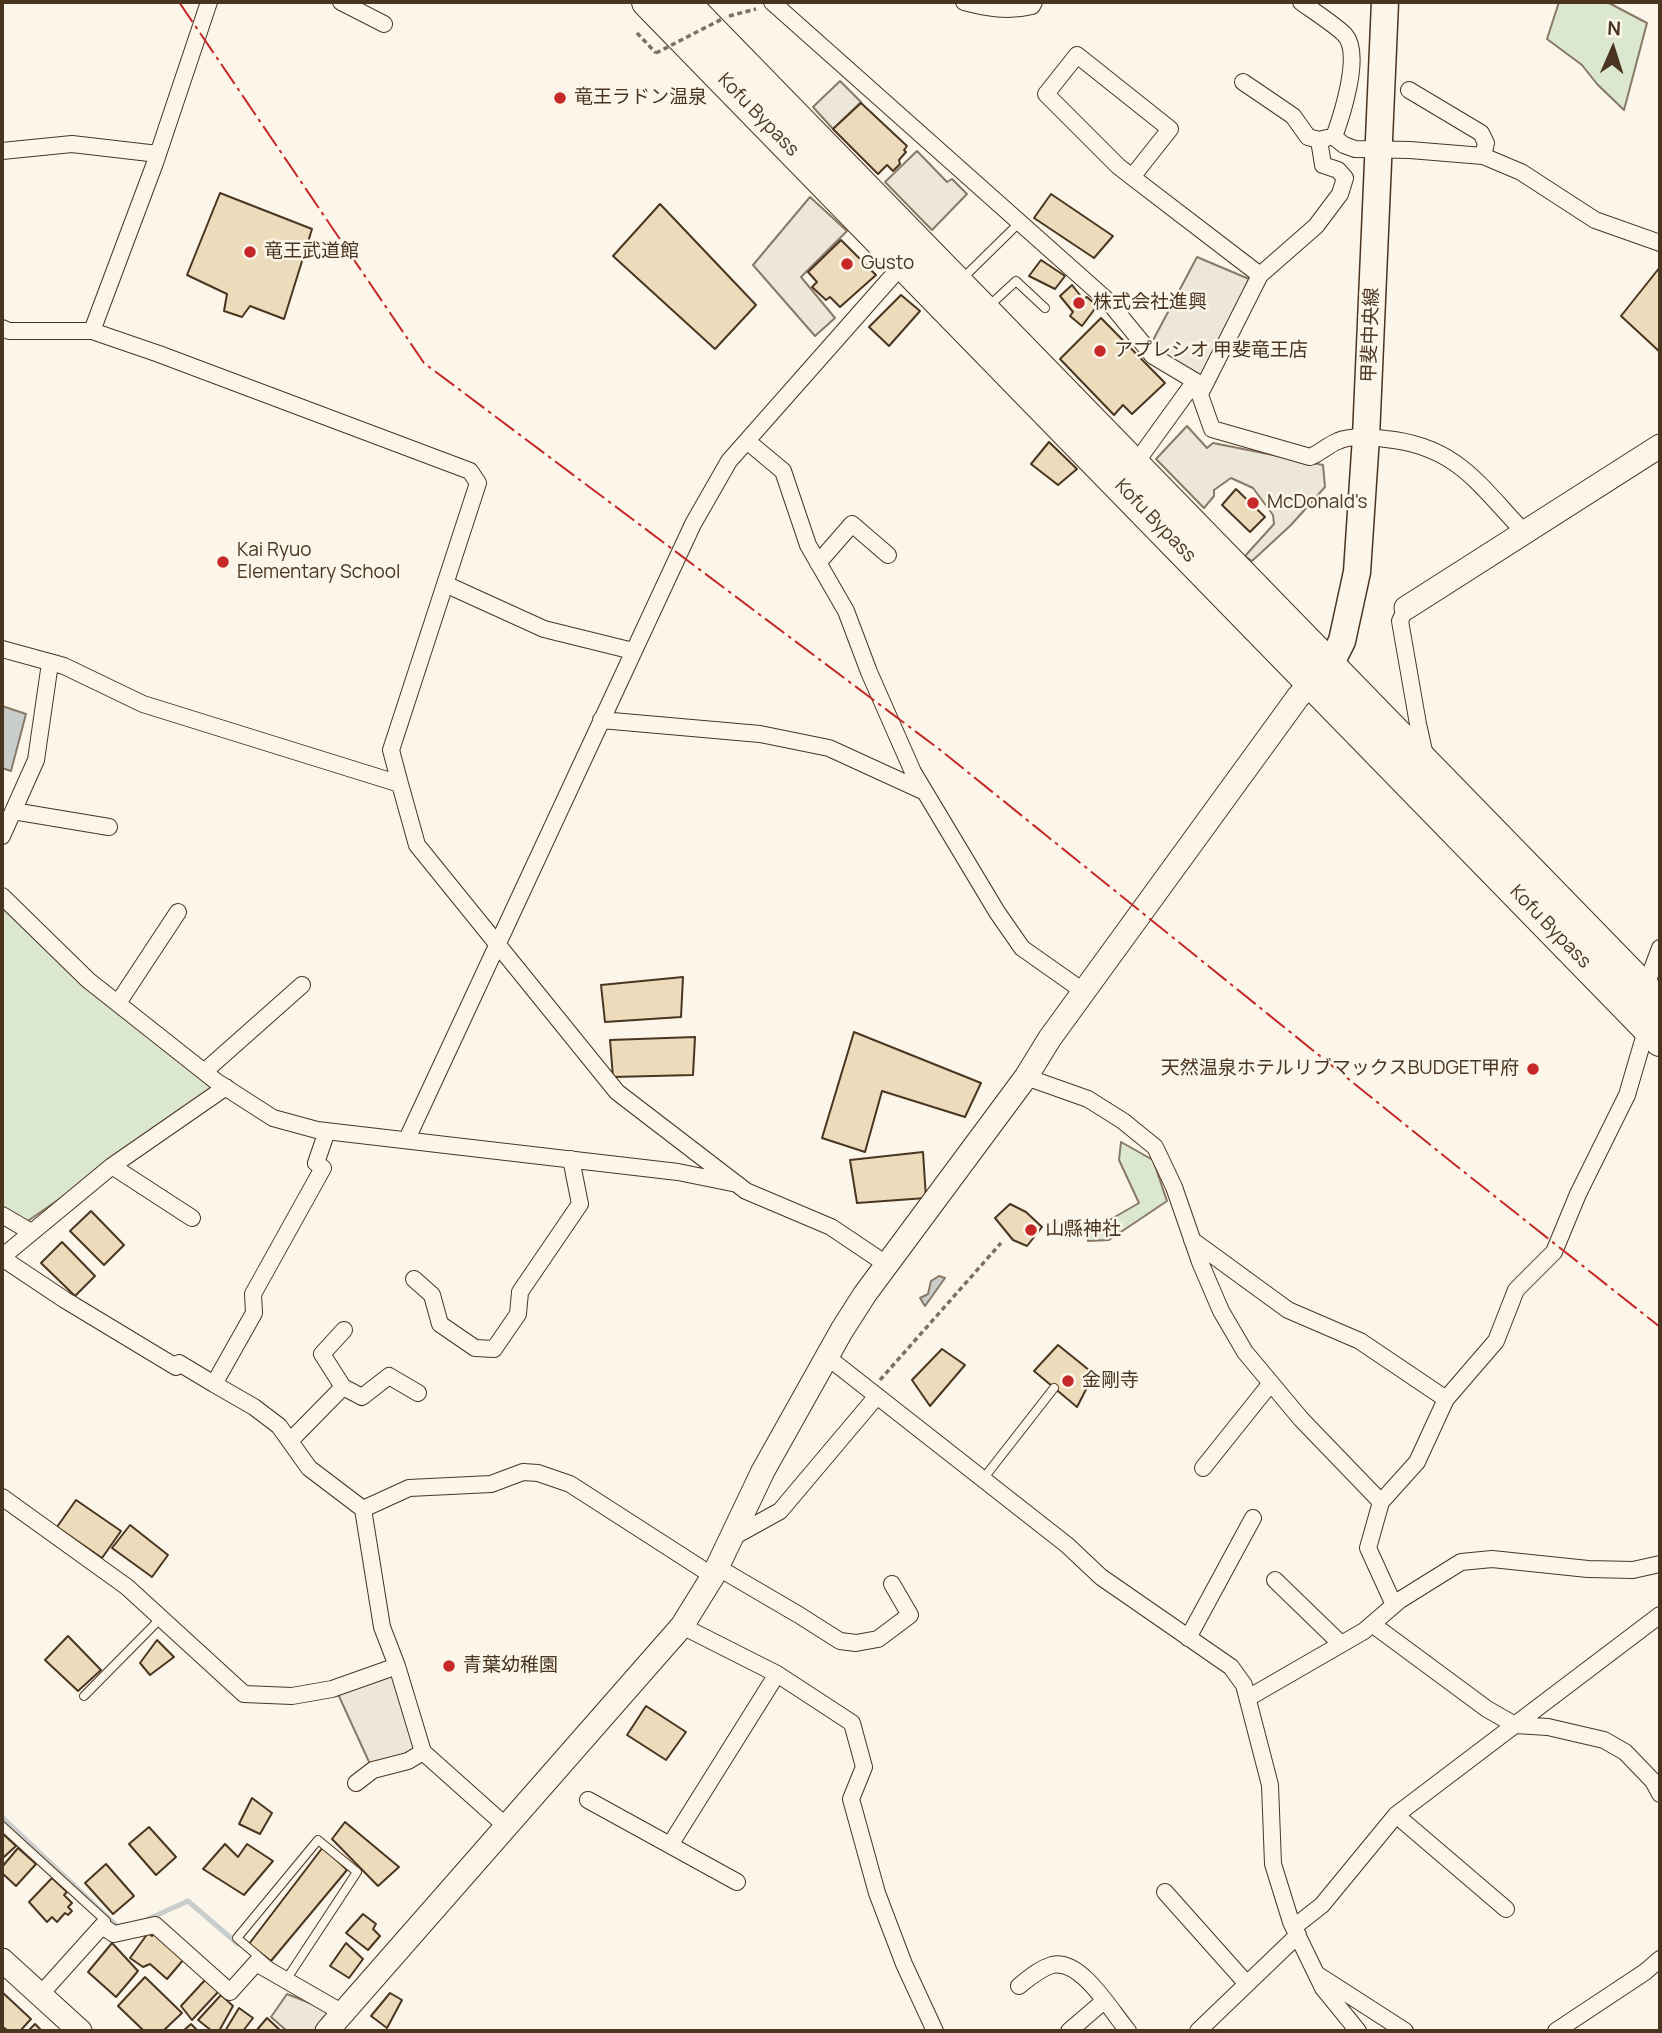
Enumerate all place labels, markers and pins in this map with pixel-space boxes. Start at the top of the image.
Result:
place label: 竜王ラドン温泉 [574,87,707,109]
marker: 竜王ラドン温泉 [552,90,568,106]
place label: 竜王武道館 [264,241,359,263]
marker: 竜王武道館 [242,244,258,260]
place label: Gusto [861,253,914,275]
marker: Gusto [839,256,855,272]
place label: 株式会社進興 [1093,292,1207,314]
marker: 株式会社進興 [1071,295,1087,311]
place label: アプレシオ 甲斐竜王店 [1114,340,1308,362]
marker: アプレシオ 甲斐竜王店 [1092,343,1108,359]
place label: McDonald's [1267,492,1368,514]
marker: McDonald's [1245,495,1261,511]
place label: Kai Ryuo Elementary School [237,540,400,584]
marker: Kai Ryuo Elementary School [215,554,231,570]
place label: 天然温泉ホテルリブマックスBUDGET甲府 [1161,1058,1519,1080]
marker: 天然温泉ホテルリブマックスBUDGET甲府 [1525,1061,1541,1077]
place label: 山縣神社 [1045,1219,1121,1241]
marker: 山縣神社 [1023,1222,1039,1238]
place label: 金剛寺 [1082,1370,1139,1392]
marker: 金剛寺 [1060,1373,1076,1389]
place label: 青葉幼稚園 [463,1655,558,1677]
marker: 青葉幼稚園 [441,1658,457,1674]

